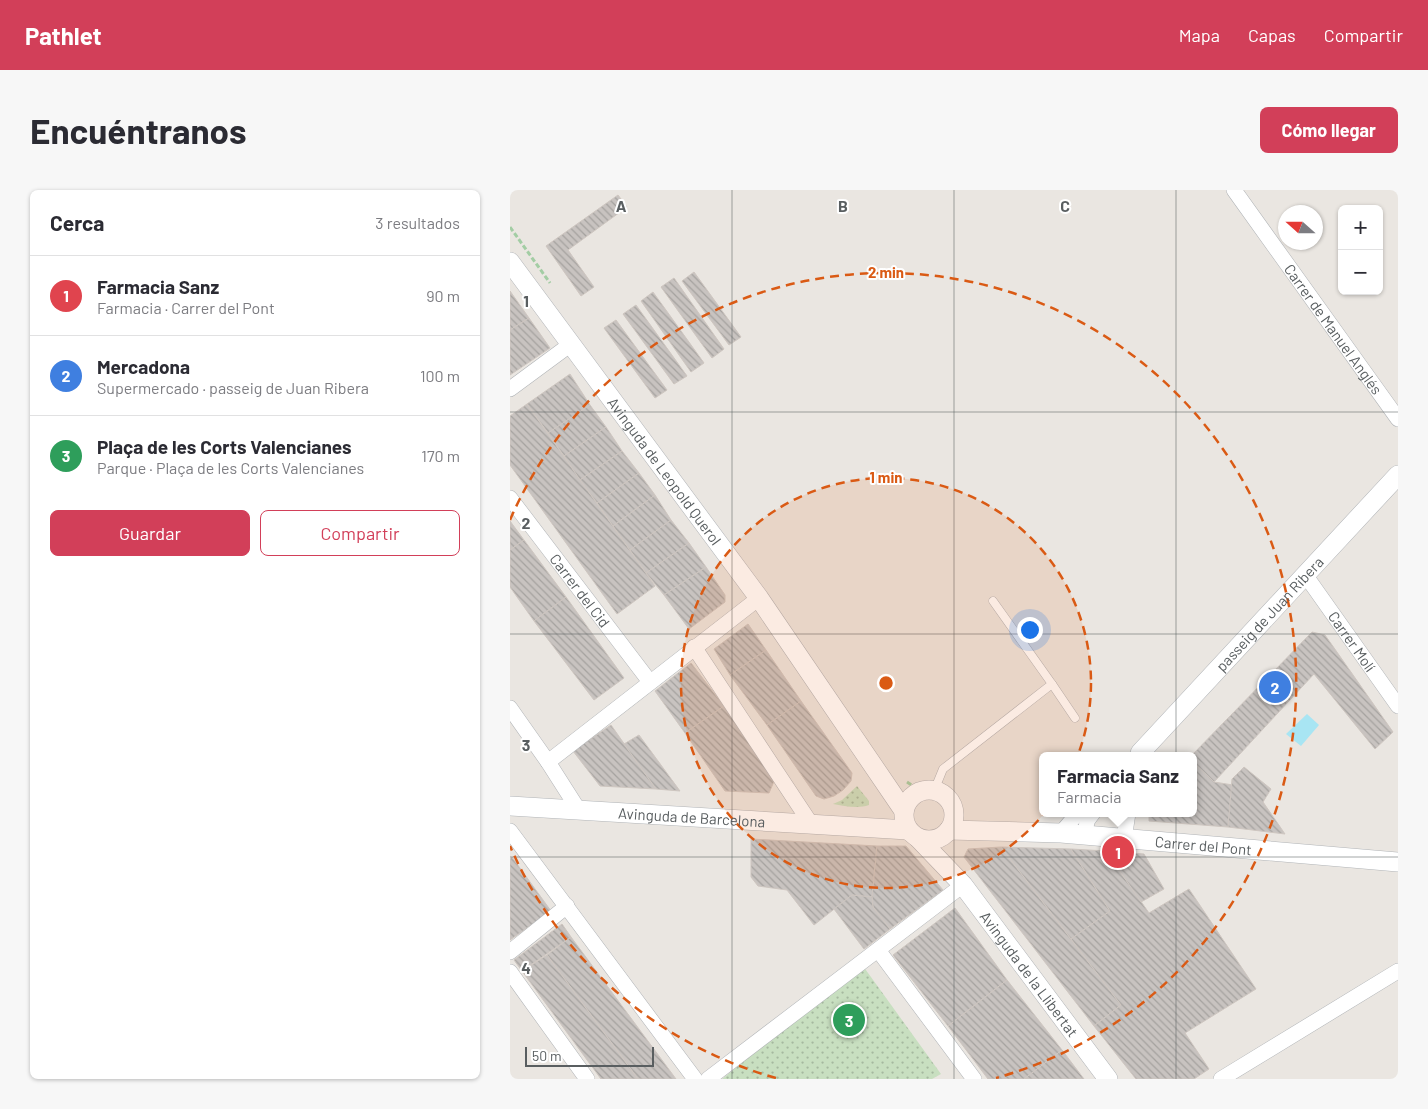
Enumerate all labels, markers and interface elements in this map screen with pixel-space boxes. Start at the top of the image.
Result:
text: Pathlet [25,21,102,50]
text: Mapa [1179,24,1220,46]
text: Capas [1248,24,1296,46]
text: Compartir [1324,24,1403,46]
button: Cómo llegar [1260,107,1398,153]
text: Encuéntranos [30,109,247,151]
text: A [616,196,627,215]
text: B [838,196,848,215]
text: C [1060,196,1070,215]
north arrow [1278,205,1323,250]
map controls [1338,205,1383,295]
button: + [1338,205,1383,250]
text: Cerca [50,210,104,235]
text: 3 resultados [375,213,460,232]
button: − [1338,250,1383,295]
street label: Carrer de Manuel Anglés [1281,260,1386,398]
text: 2 min [868,263,904,281]
text: Farmacia Sanz [97,275,219,298]
text: 1 [63,286,69,305]
text: 90 m [426,286,460,305]
text: 1 [523,291,529,310]
text: Farmacia · Carrer del Pont [97,298,275,317]
text: Mercadona [97,355,190,378]
text: 2 [62,366,70,385]
text: 100 m [420,366,460,385]
text: Supermercado · passeig de Juan Ribera [97,378,369,397]
street label: Avinguda de Leopold Querol [604,393,725,548]
text: Plaça de les Corts Valencianes [97,435,352,458]
text: 3 [62,446,70,465]
text: 170 m [421,446,460,465]
text: Parque · Plaça de les Corts Valencianes [97,458,364,477]
text: 1 min [870,468,902,486]
button: Guardar [50,510,250,556]
button: Compartir [260,510,460,556]
text: 2 [522,513,531,532]
street label: Carrer del Cid [546,550,614,631]
street label: passeig de Juan Ribera [1212,553,1327,675]
street label: Carrer Molí [1325,608,1380,675]
your location [1017,617,1043,643]
pin: 2 [1259,668,1291,706]
centre of rings [877,674,895,692]
text: 3 [522,735,530,754]
popup [1039,752,1197,817]
text: Farmacia Sanz [1057,764,1179,787]
text: Farmacia [1057,787,1121,806]
street label: Avinguda de Barcelona [618,804,766,830]
street label: Carrer del Pont [1154,832,1253,858]
pin: 1 [1102,833,1134,871]
street label: Avinguda de la Llibertat [977,908,1082,1040]
text: 4 [521,958,531,977]
pin: 3 [833,1001,865,1039]
scale bar [525,1044,654,1067]
text: 50 m [532,1047,561,1064]

